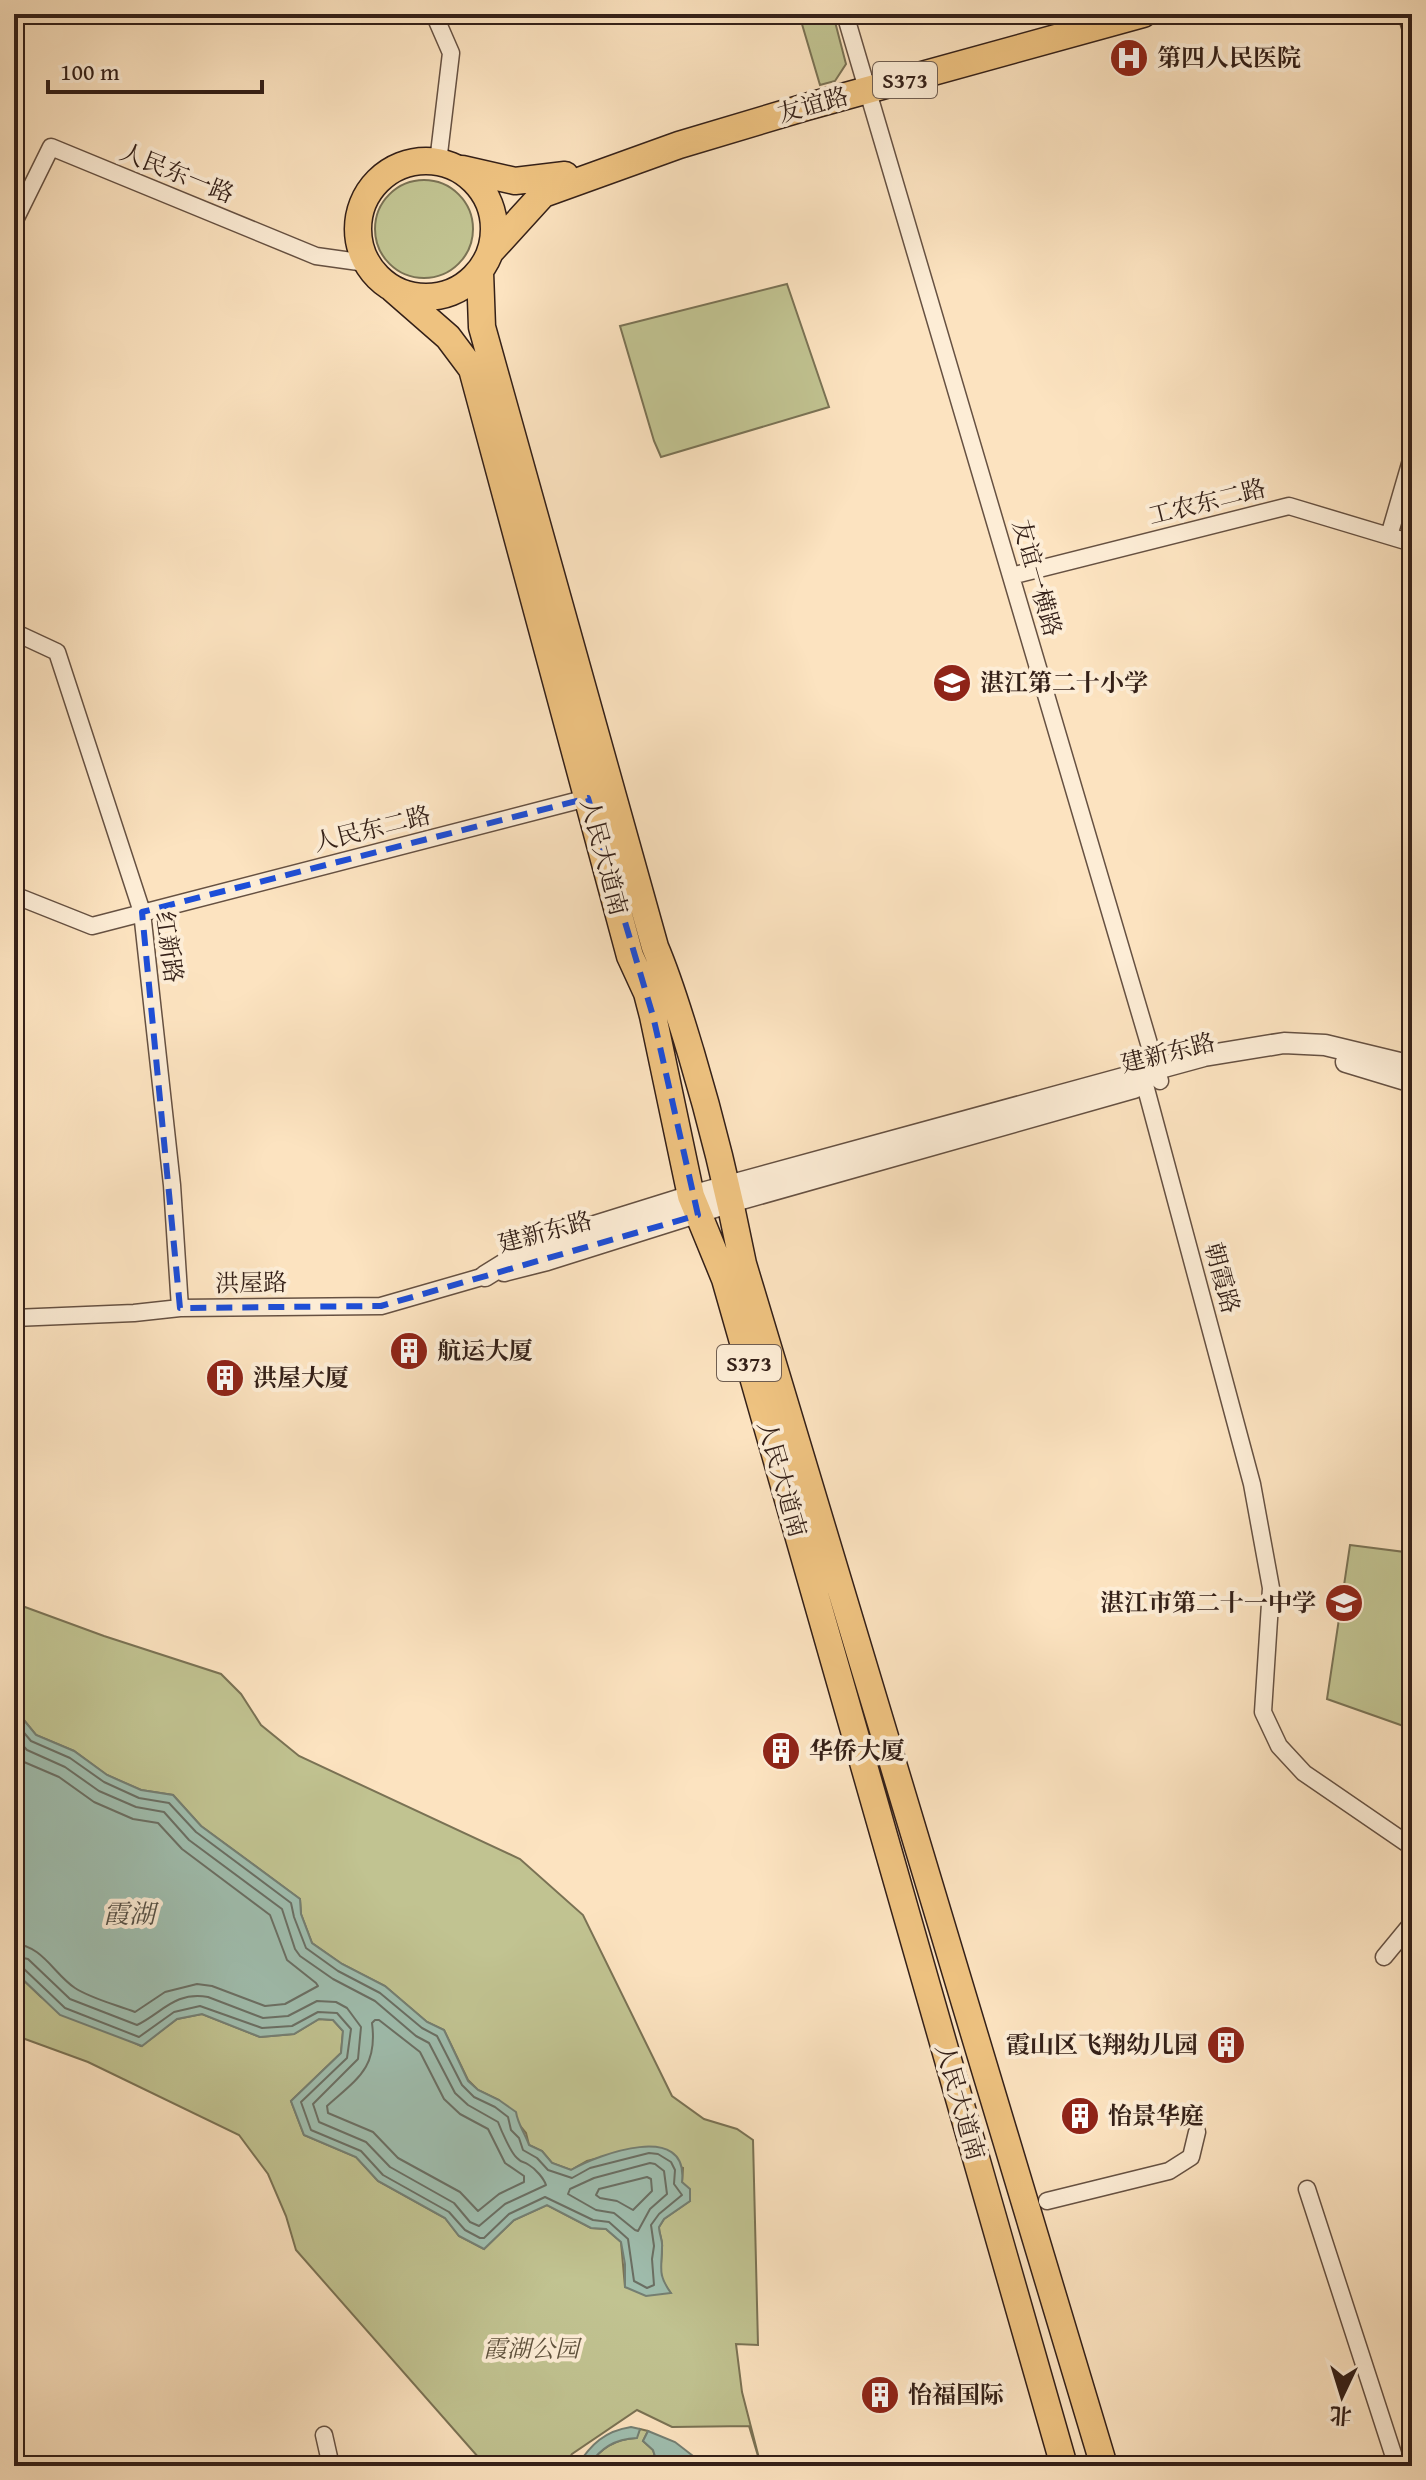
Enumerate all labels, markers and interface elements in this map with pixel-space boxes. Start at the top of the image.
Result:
hospital icon: 第四人民医院 [1108,37,1150,79]
place label: 第四人民医院 [1157,40,1301,75]
scale bar [48,44,262,94]
text: 100 m [60,54,120,89]
road number: S373 [873,62,937,98]
street label: 友谊路 [773,78,852,131]
street label: 人民东一路 [115,134,239,211]
street label: 工农东二路 [1144,470,1269,533]
street label: 友谊一横路 [1004,515,1071,640]
school or university icon: 湛江第二十小学 [931,662,973,704]
place label: 湛江第二十小学 [980,665,1148,700]
street label: 人民大道南 [572,794,637,919]
street label: 人民东二路 [309,797,434,860]
street label: 红新路 [147,909,192,985]
street label: 建新东路 [1117,1024,1219,1081]
street label: 建新东路 [494,1202,596,1261]
street label: 朝霞路 [1196,1239,1249,1317]
street label: 洪屋路 [215,1264,287,1301]
building icon: 航运大厦 [388,1330,430,1372]
place label: 航运大厦 [437,1333,533,1368]
road number: S373 [717,1345,781,1381]
building icon: 洪屋大厦 [204,1357,246,1399]
place label: 洪屋大厦 [253,1360,349,1395]
street label: 人民大道南 [749,1416,816,1541]
school or university icon: 湛江市第二十一中学 [1323,1582,1365,1624]
place label: 湛江市第二十一中学 [1100,1585,1316,1620]
building icon: 华侨大厦 [760,1730,802,1772]
place label: 华侨大厦 [809,1733,905,1768]
water label: 霞湖 [103,1894,159,1933]
building icon: 霞山区飞翔幼儿园 [1205,2024,1247,2066]
place label: 霞山区飞翔幼儿园 [1006,2027,1198,2062]
street label: 人民大道南 [927,2039,994,2164]
building icon: 怡景华庭 [1059,2095,1101,2137]
place label: 怡景华庭 [1108,2098,1204,2133]
park label: 霞湖公园 [483,2331,583,2366]
north arrow [1302,2356,1382,2436]
building icon: 怡福国际 [859,2374,901,2416]
place label: 怡福国际 [908,2377,1004,2412]
text: 北 [1329,2399,1353,2433]

